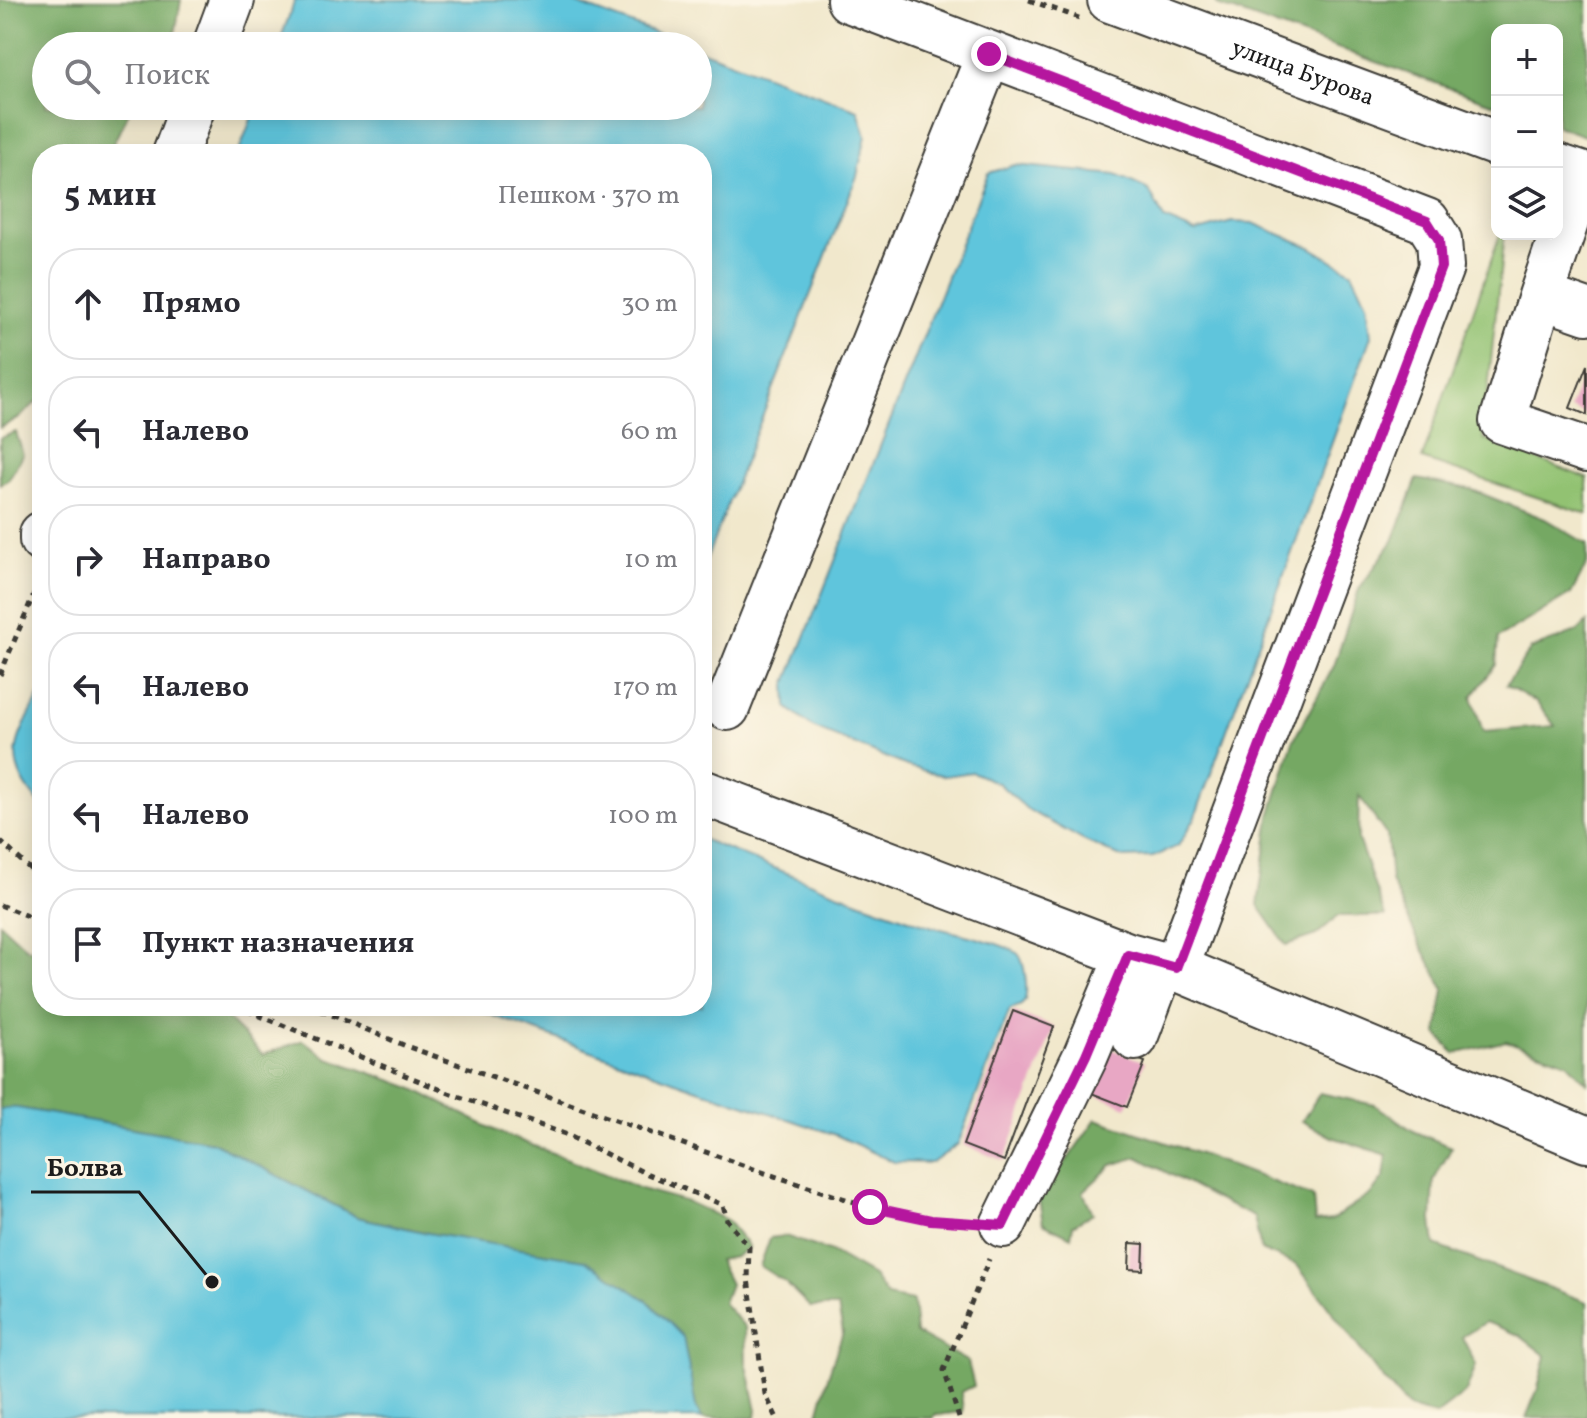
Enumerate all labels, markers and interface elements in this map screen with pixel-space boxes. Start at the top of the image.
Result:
map controls [1491,24,1563,240]
button: + [1491,24,1563,96]
search box [32,32,712,120]
street label: улица Бурова [1226,32,1379,116]
route end [971,36,1007,72]
icon: search [60,54,104,98]
text: Поиск [124,55,210,97]
button: − [1491,96,1563,168]
button: layers [1491,168,1563,240]
text: 5 мин [64,173,157,220]
text: Пешком · 370 m [498,178,680,214]
icon: ahead [66,282,110,326]
text: Прямо [142,283,241,325]
text: 30 m [621,286,678,322]
icon: left [66,410,110,454]
text: Налево [142,411,249,453]
text: 60 m [621,414,678,450]
icon: right [66,538,110,582]
text: Направо [142,539,271,581]
text: 10 m [624,542,678,578]
icon: left [66,666,110,710]
text: Налево [142,667,249,709]
text: 170 m [613,670,678,706]
icon: left [66,794,110,838]
text: Налево [142,795,249,837]
text: 100 m [608,798,678,834]
icon: arrive [66,922,110,966]
text: Пункт назначения [142,923,414,965]
callout: Болва [31,1142,139,1192]
text: Болва [47,1151,123,1187]
route start [852,1189,888,1225]

